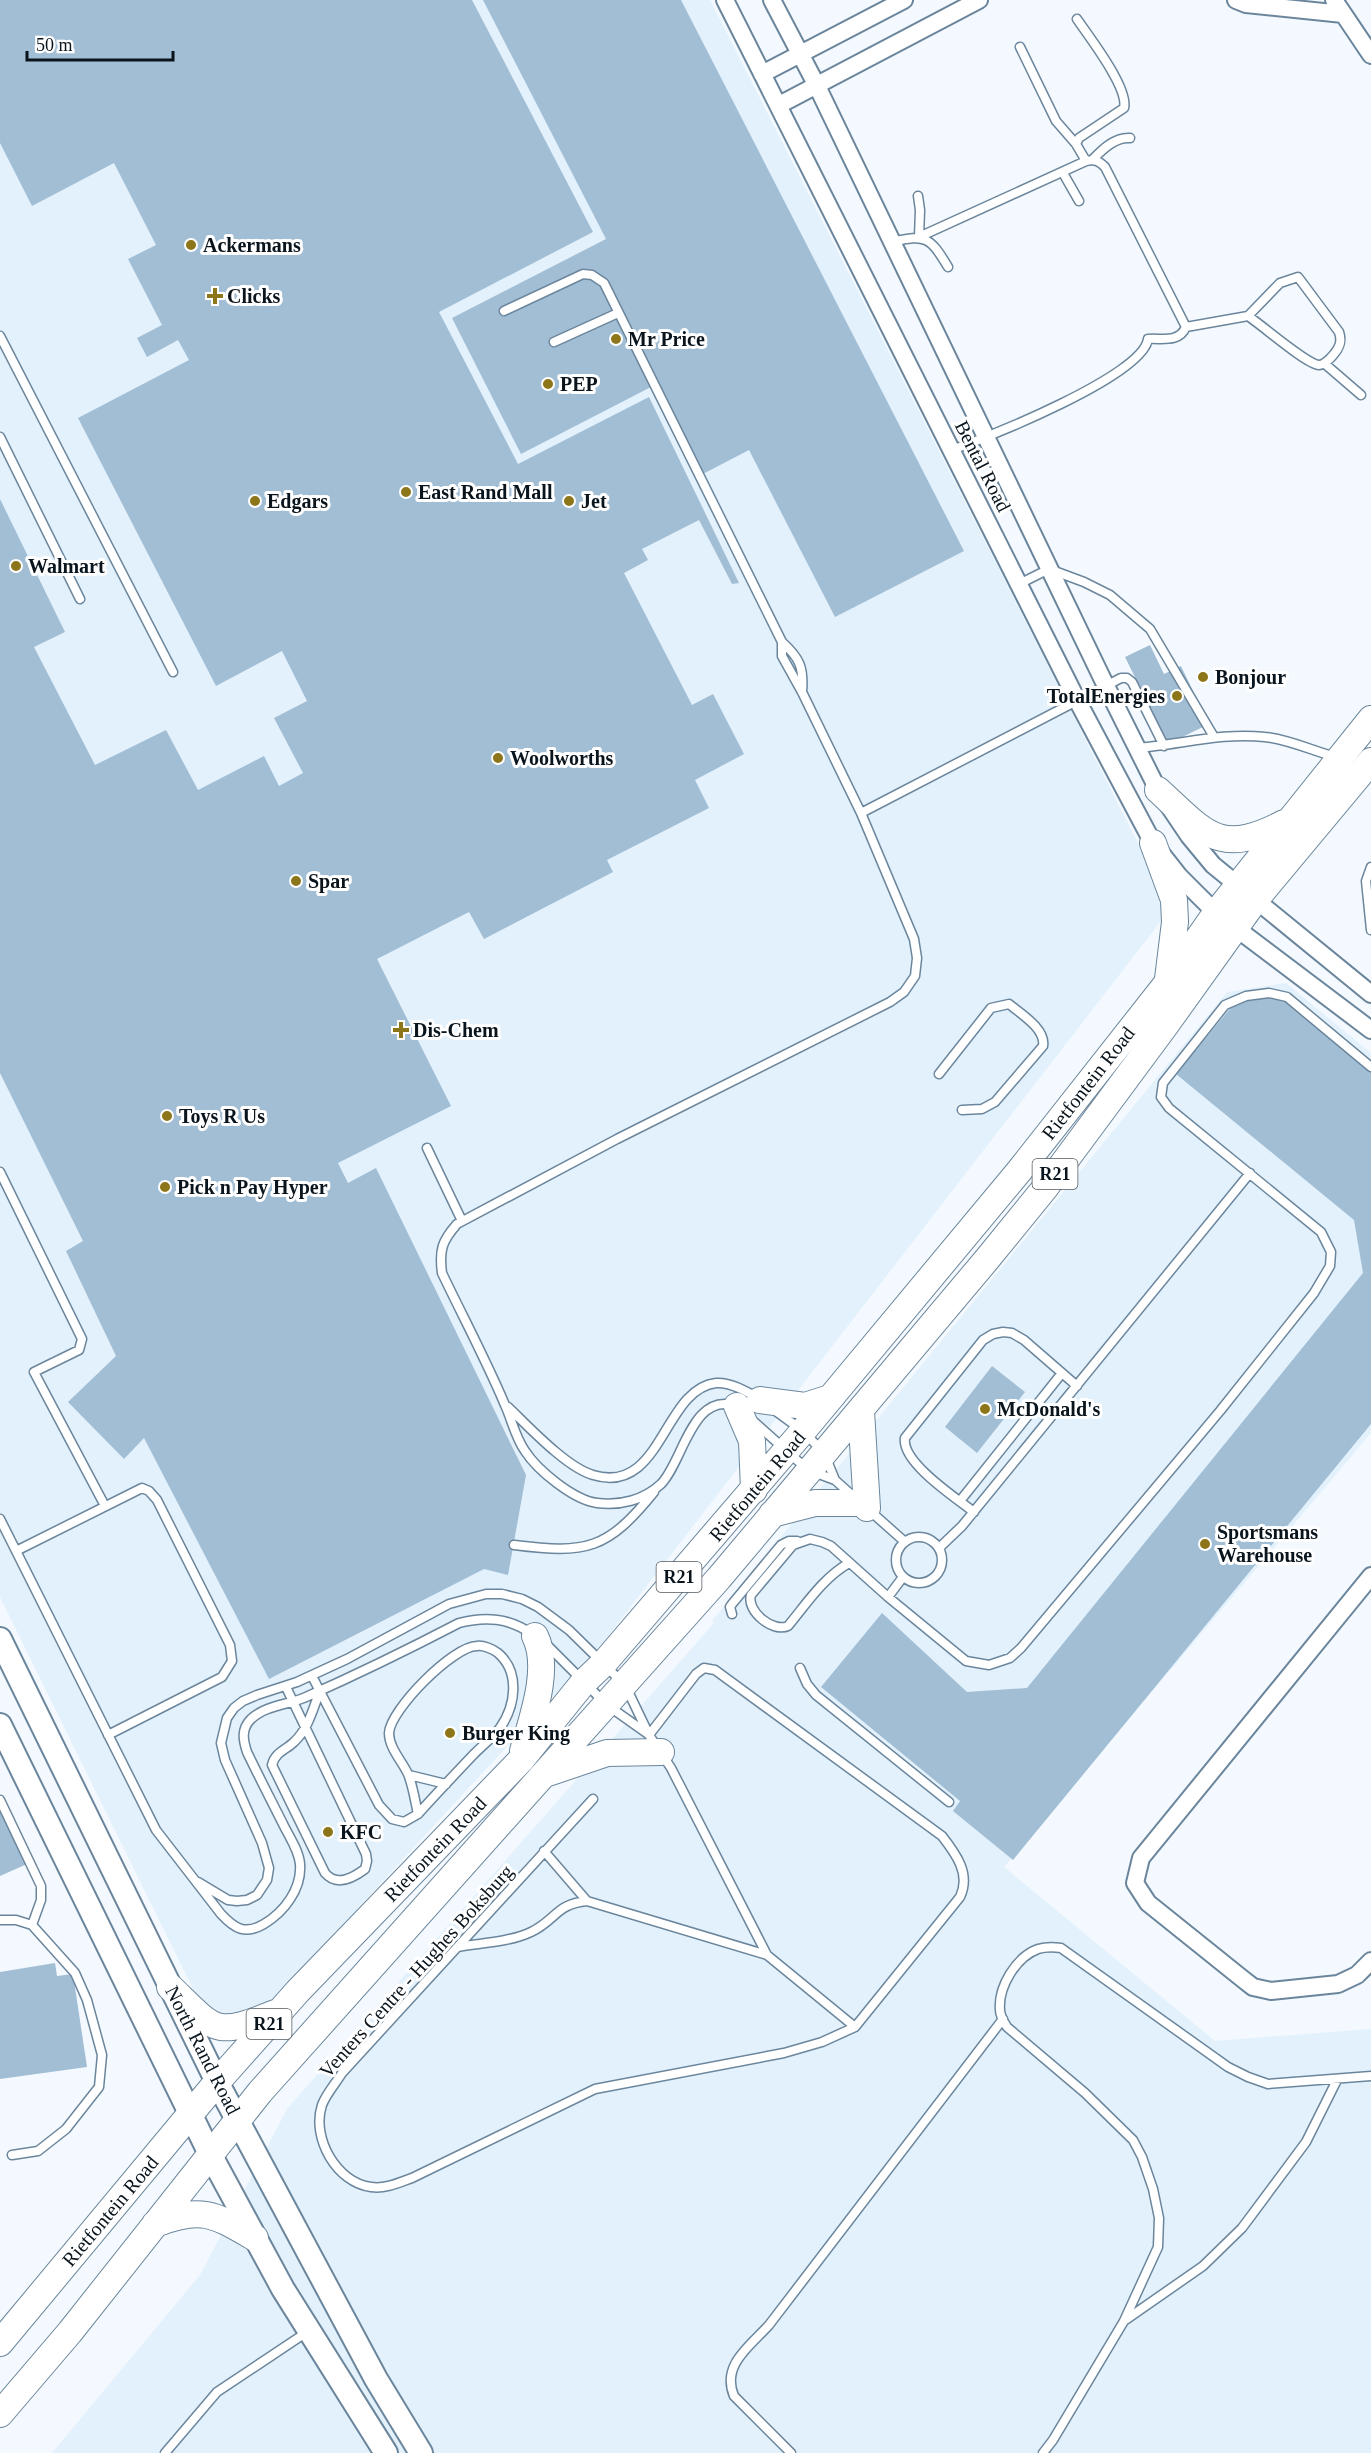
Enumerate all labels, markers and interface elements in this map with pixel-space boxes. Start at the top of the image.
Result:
scale bar [27,24,172,62]
text: 50 m [36,35,73,55]
place label: Ackermans [203,234,301,256]
marker: Ackermans [184,238,198,252]
place label: Clicks [227,285,281,307]
marker: Clicks [208,289,222,303]
place label: Mr Price [628,328,705,350]
marker: Mr Price [609,332,623,346]
place label: PEP [560,373,598,395]
marker: PEP [541,377,555,391]
street label: Bental Road [951,417,1015,515]
place label: East Rand Mall [418,481,553,503]
marker: East Rand Mall [399,485,413,499]
place label: Edgars [267,490,328,513]
place label: Jet [581,490,607,512]
marker: Edgars [248,494,262,508]
marker: Jet [562,494,576,508]
place label: Walmart [28,555,105,577]
marker: Walmart [9,559,23,573]
place label: Bonjour [1215,666,1286,689]
marker: Bonjour [1196,670,1210,684]
place label: TotalEnergies [1047,685,1165,708]
marker: TotalEnergies [1170,689,1184,703]
place label: Woolworths [510,747,614,769]
marker: Woolworths [491,751,505,765]
place label: Spar [308,870,349,893]
marker: Spar [289,874,303,888]
place label: Dis-Chem [413,1019,499,1041]
street label: Rietfontein Road [1037,1022,1139,1144]
marker: Dis-Chem [394,1023,408,1037]
place label: Toys R Us [179,1105,265,1128]
marker: Toys R Us [160,1109,174,1123]
road number: R21 [1032,1159,1078,1189]
place label: Pick n Pay Hyper [177,1176,328,1199]
marker: Pick n Pay Hyper [158,1180,172,1194]
place label: McDonald's [997,1398,1101,1420]
marker: McDonald's [978,1402,992,1416]
street label: Rietfontein Road [704,1426,810,1546]
place label: Sportsmans Warehouse [1217,1521,1318,1566]
marker: Sportsmans Warehouse [1198,1537,1212,1551]
road number: R21 [656,1562,702,1592]
place label: Burger King [462,1722,570,1745]
marker: Burger King [443,1726,457,1740]
street label: Rietfontein Road [379,1792,491,1906]
place label: KFC [340,1821,382,1843]
marker: KFC [321,1825,335,1839]
street label: Venters Centre - Hughes Boksburg [315,1860,518,2083]
street label: North Rand Road [161,1982,245,2118]
road number: R21 [246,2009,292,2039]
street label: Rietfontein Road [57,2151,163,2271]

